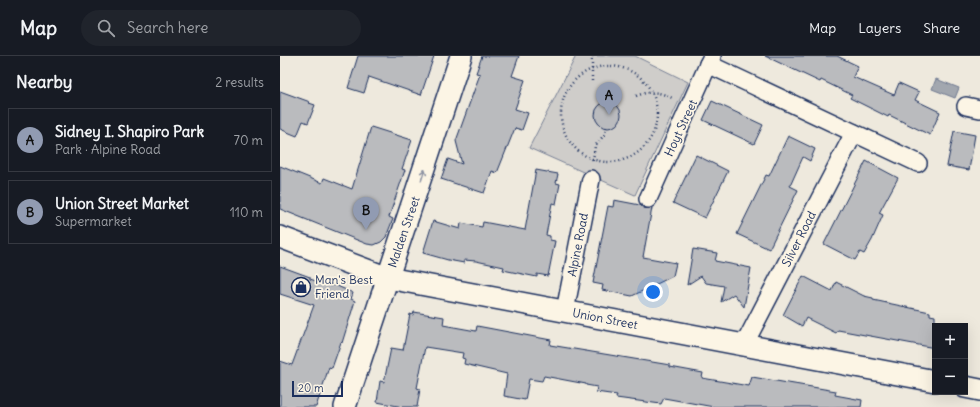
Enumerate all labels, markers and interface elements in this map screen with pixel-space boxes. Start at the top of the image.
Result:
search box [81,10,361,46]
text: Map [20,16,57,40]
icon: search [95,17,117,39]
text: Search here [127,18,208,37]
text: Map [809,19,836,37]
text: Layers [858,19,901,37]
text: Share [923,19,960,37]
text: Nearby [16,71,72,93]
text: 2 results [215,74,264,91]
pin: A [596,82,622,115]
street label: Hoyt Street [661,97,700,159]
text: Sidney I. Shapiro Park [55,122,204,141]
text: A [26,132,34,149]
text: 70 m [234,132,263,149]
text: Park · Alpine Road [55,141,161,158]
one-way arrow [420,168,427,181]
text: Union Street Market [55,194,189,213]
street label: Malden Street [384,194,423,269]
pin: B [353,197,379,230]
text: B [26,204,34,221]
text: 110 m [230,204,263,221]
street label: Silver Road [778,209,819,269]
street label: Alpine Road [564,212,591,278]
text: Supermarket [55,213,132,230]
place label: Man's Best Friend [315,272,373,301]
shop icon: Man's Best Friend [290,276,312,298]
your location [643,282,663,302]
street label: Union Street [571,305,639,332]
map controls [932,323,968,395]
button: + [932,323,968,359]
button: − [932,359,968,395]
scale bar [292,379,343,398]
text: 20 m [298,381,324,395]

